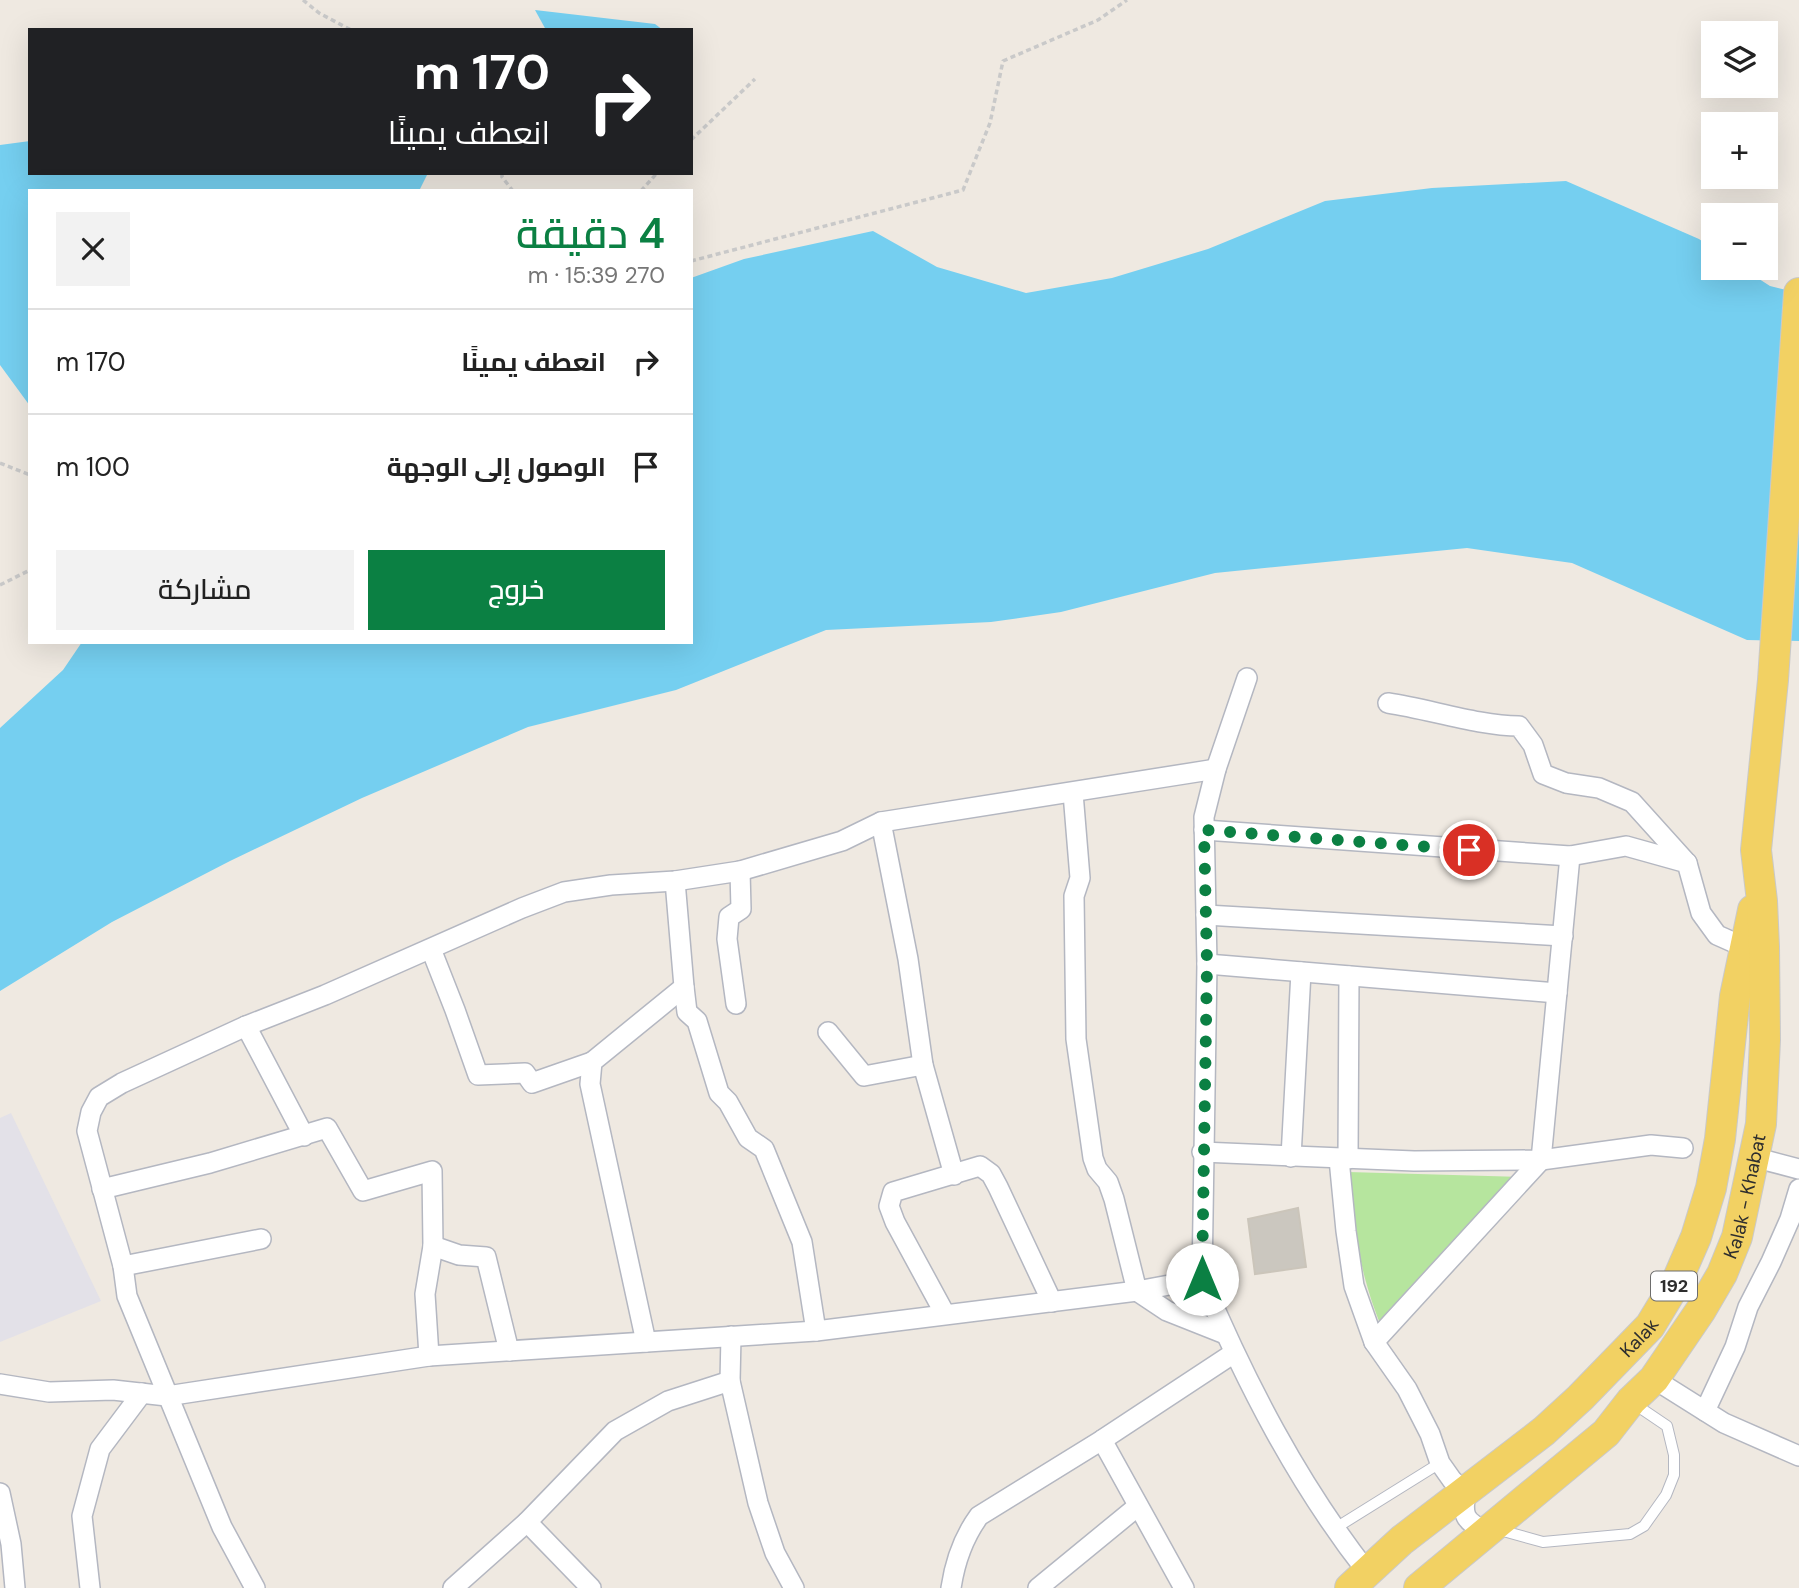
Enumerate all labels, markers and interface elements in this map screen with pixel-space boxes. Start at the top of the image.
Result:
map controls [1701,21,1778,280]
button: layers [1701,21,1778,98]
text: 170 m [414,40,550,104]
icon: right [574,56,665,147]
text: انعطف يمينًا [388,112,550,154]
button: + [1701,112,1778,189]
button: − [1701,203,1778,280]
text: 4 دقيقة [516,206,665,261]
button: close [56,212,130,286]
text: 270 m · 15:39 [528,260,665,290]
icon: right [627,343,665,381]
text: 170 m [56,345,126,379]
text: انعطف يمينًا [461,345,606,379]
icon: arrive [627,448,665,486]
text: 100 m [56,450,130,484]
text: الوصول إلى الوجهة [387,450,606,484]
button: مشاركة [56,550,354,630]
button: خروج [368,550,665,630]
pin [1439,820,1499,880]
icon: arrive [1450,831,1488,869]
street label: Kalak - Khabat [1718,1131,1772,1262]
position arrow [1165,1242,1239,1316]
road number: 192 [1651,1272,1697,1301]
street label: Kalak [1614,1314,1665,1363]

